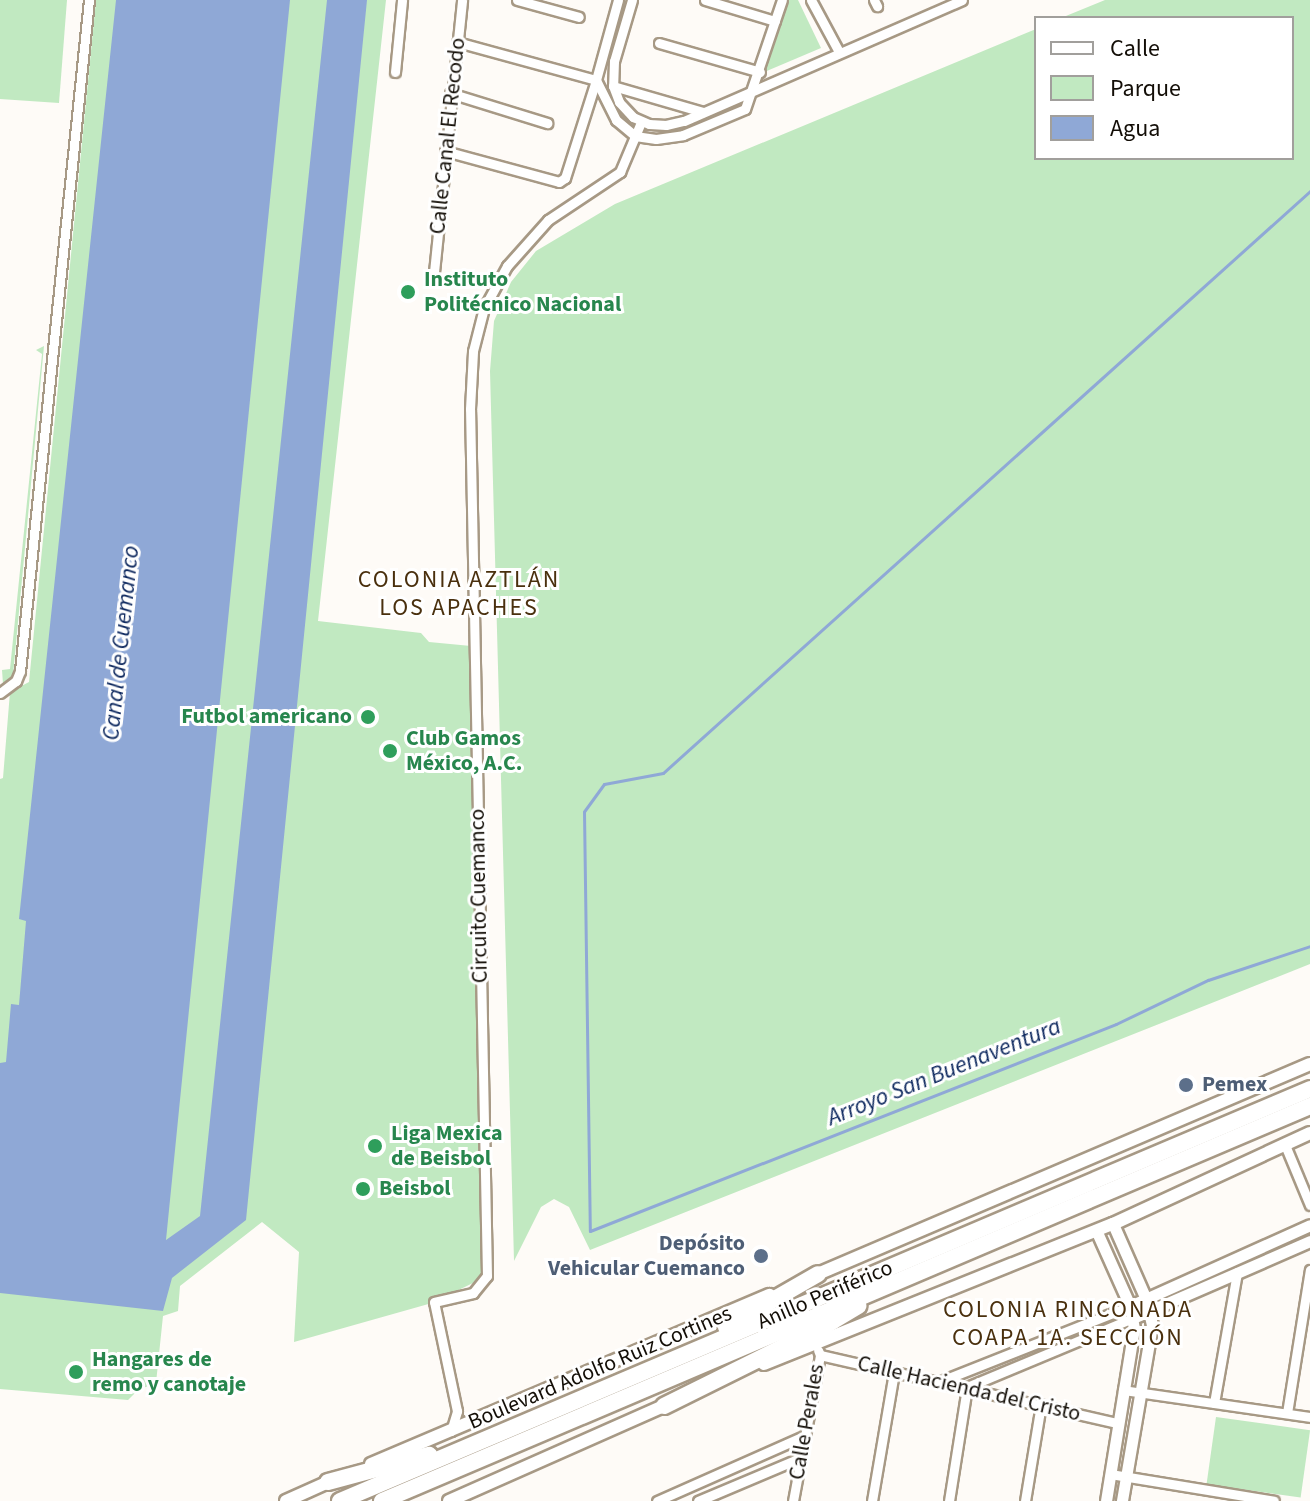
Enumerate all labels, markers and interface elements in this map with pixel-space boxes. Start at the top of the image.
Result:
legend [1034,16,1294,160]
text: Calle [1110,31,1160,66]
street label: Calle Canal El Recodo [425,36,471,236]
text: Parque [1110,71,1181,106]
text: Agua [1110,111,1160,146]
place label: Instituto Politécnico Nacional [424,266,621,318]
marker: Instituto Politécnico Nacional [399,283,417,301]
water label: Canal de Cuemanco [96,544,146,742]
district label: COLONIA AZTLÁN LOS APACHES [358,566,560,622]
place label: Futbol americano [181,704,352,730]
marker: Futbol americano [359,708,377,726]
place label: Club Gamos México, A.C. [406,725,522,776]
marker: Club Gamos México, A.C. [381,742,399,760]
street label: Circuito Cuemanco [464,809,494,983]
water label: Arroyo San Buenaventura [823,1012,1065,1132]
place label: Pemex [1202,1072,1267,1098]
marker: Pemex [1177,1076,1195,1094]
place label: Liga Mexica de Beisbol [391,1120,503,1172]
marker: Liga Mexica de Beisbol [366,1137,384,1155]
place label: Beisbol [379,1176,451,1202]
marker: Beisbol [354,1180,372,1198]
place label: Depósito Vehicular Cuemanco [548,1230,745,1282]
marker: Depósito Vehicular Cuemanco [752,1247,770,1265]
street label: Anillo Periférico [753,1255,897,1335]
district label: COLONIA RINCONADA COAPA 1A. SECCIÓN [943,1296,1193,1352]
street label: Boulevard Adolfo Ruiz Cortines [464,1300,736,1436]
place label: Hangares de remo y canotaje [92,1346,246,1398]
street label: Calle Hacienda del Cristo [855,1350,1083,1428]
street label: Calle Perales [784,1362,830,1482]
marker: Hangares de remo y canotaje [67,1363,85,1381]

